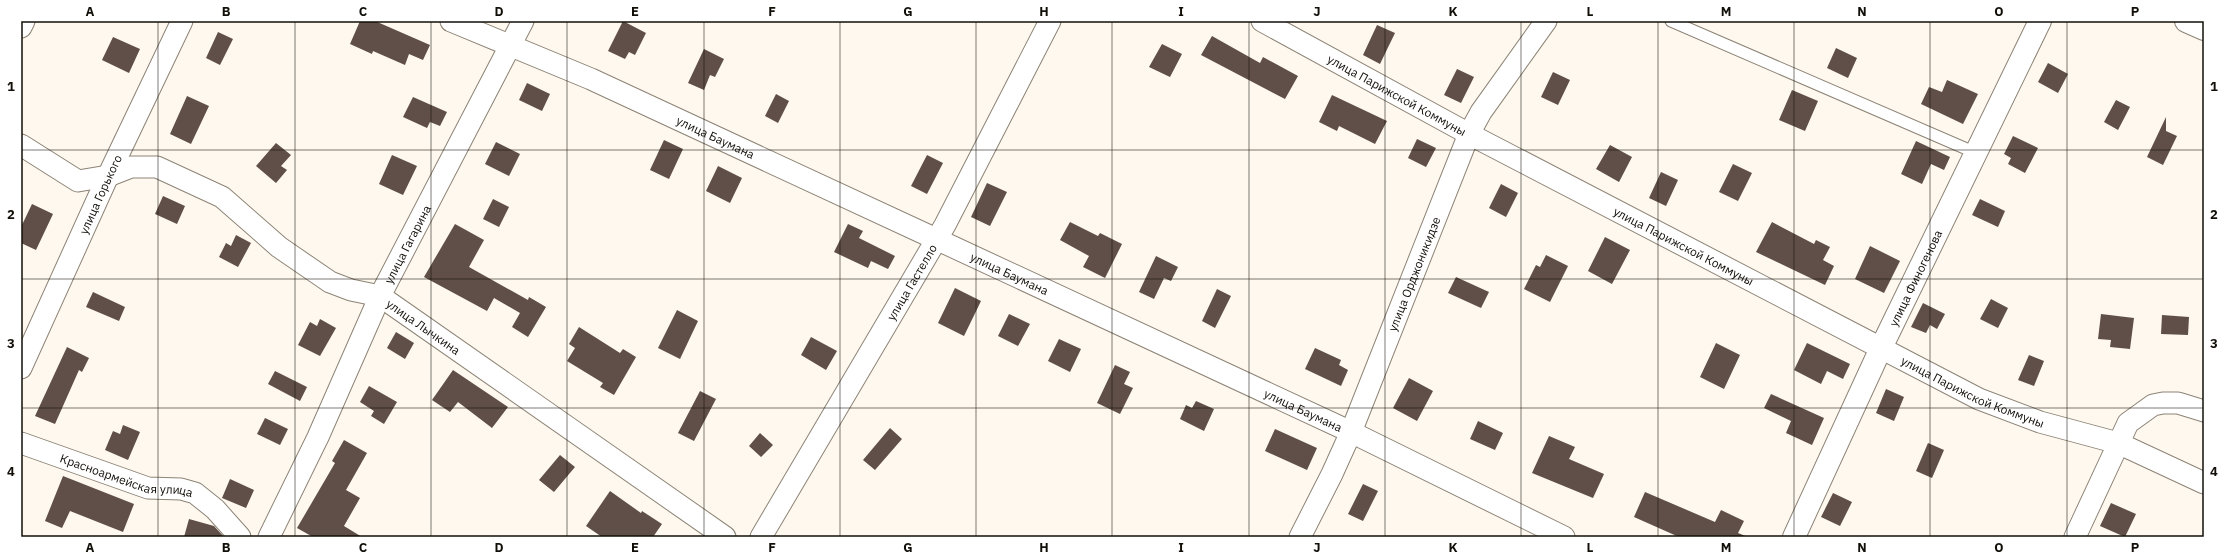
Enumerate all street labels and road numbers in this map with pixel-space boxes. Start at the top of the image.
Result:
street label: улица Парижской Коммуны [1325,51,1469,139]
street label: улица Баумана [674,112,758,162]
street label: улица Горького [75,152,125,236]
street label: улица Гагарина [380,202,434,286]
street label: улица Парижской Коммуны [1611,203,1757,288]
street label: улица Орджоникидзе [1384,214,1443,333]
street label: улица Финогенова [1885,227,1945,329]
street label: улица Гастелло [883,241,940,323]
street label: улица Баумана [968,249,1052,298]
street label: улица Лычкина [384,295,464,358]
street label: улица Парижской Коммуны [1899,352,2047,431]
street label: улица Баумана [1262,385,1345,435]
street label: Красноармейская улица [58,450,195,500]

